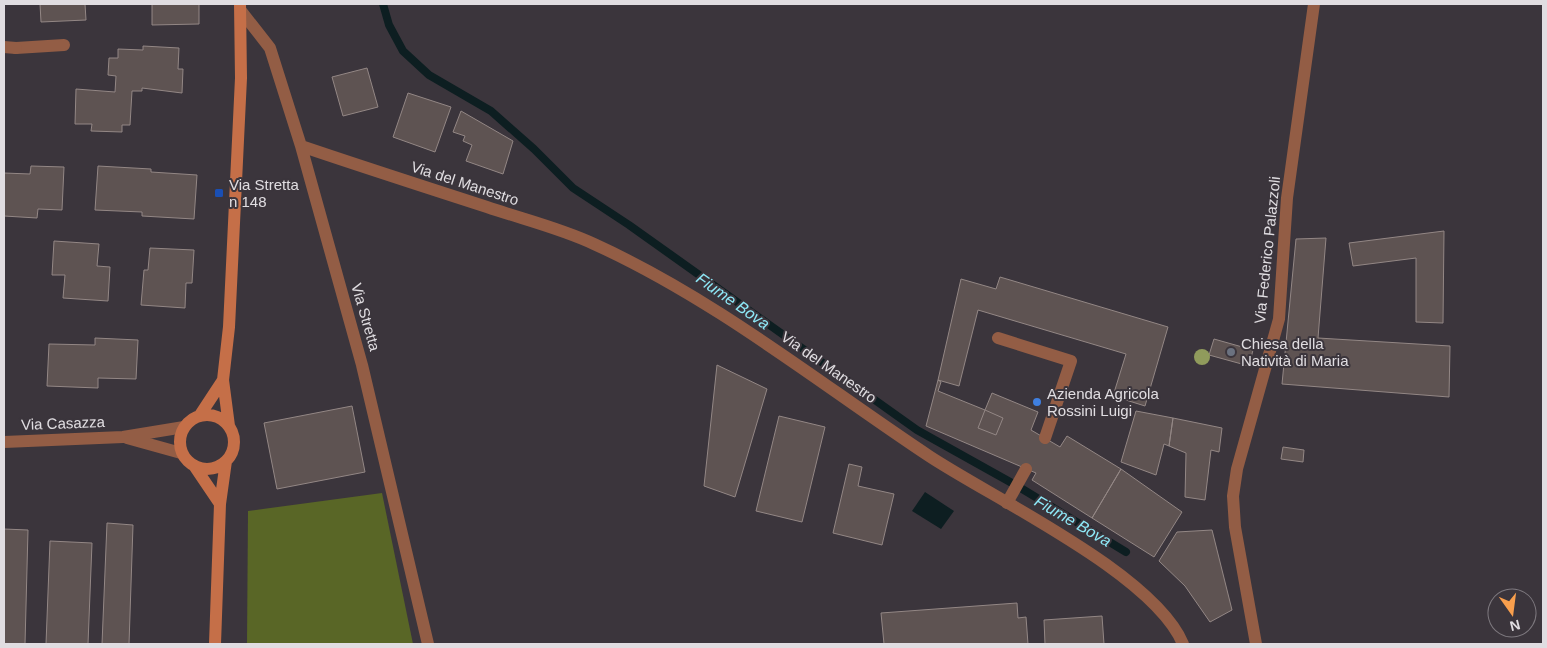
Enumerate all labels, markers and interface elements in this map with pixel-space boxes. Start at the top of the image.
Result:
street label: Via del Manestro [409,158,521,208]
street label: Via Federico Palazzoli [1251,175,1283,325]
place label: Via Stretta n 148 [229,176,299,210]
marker: Via Stretta n 148 [213,187,225,199]
water label: Fiume Bova [693,270,773,333]
street label: Via Stretta [348,281,384,354]
street label: Via del Manestro [778,328,880,406]
place label: Chiesa della Natività di Maria [1241,335,1349,369]
marker: Chiesa della Natività di Maria [1225,346,1237,358]
place label: Azienda Agricola Rossini Luigi [1047,385,1159,419]
marker: Azienda Agricola Rossini Luigi [1031,396,1043,408]
street label: Via Casazza [21,413,106,433]
water label: Fiume Bova [1032,492,1114,550]
north arrow [1487,588,1537,638]
text: N [1508,617,1522,635]

